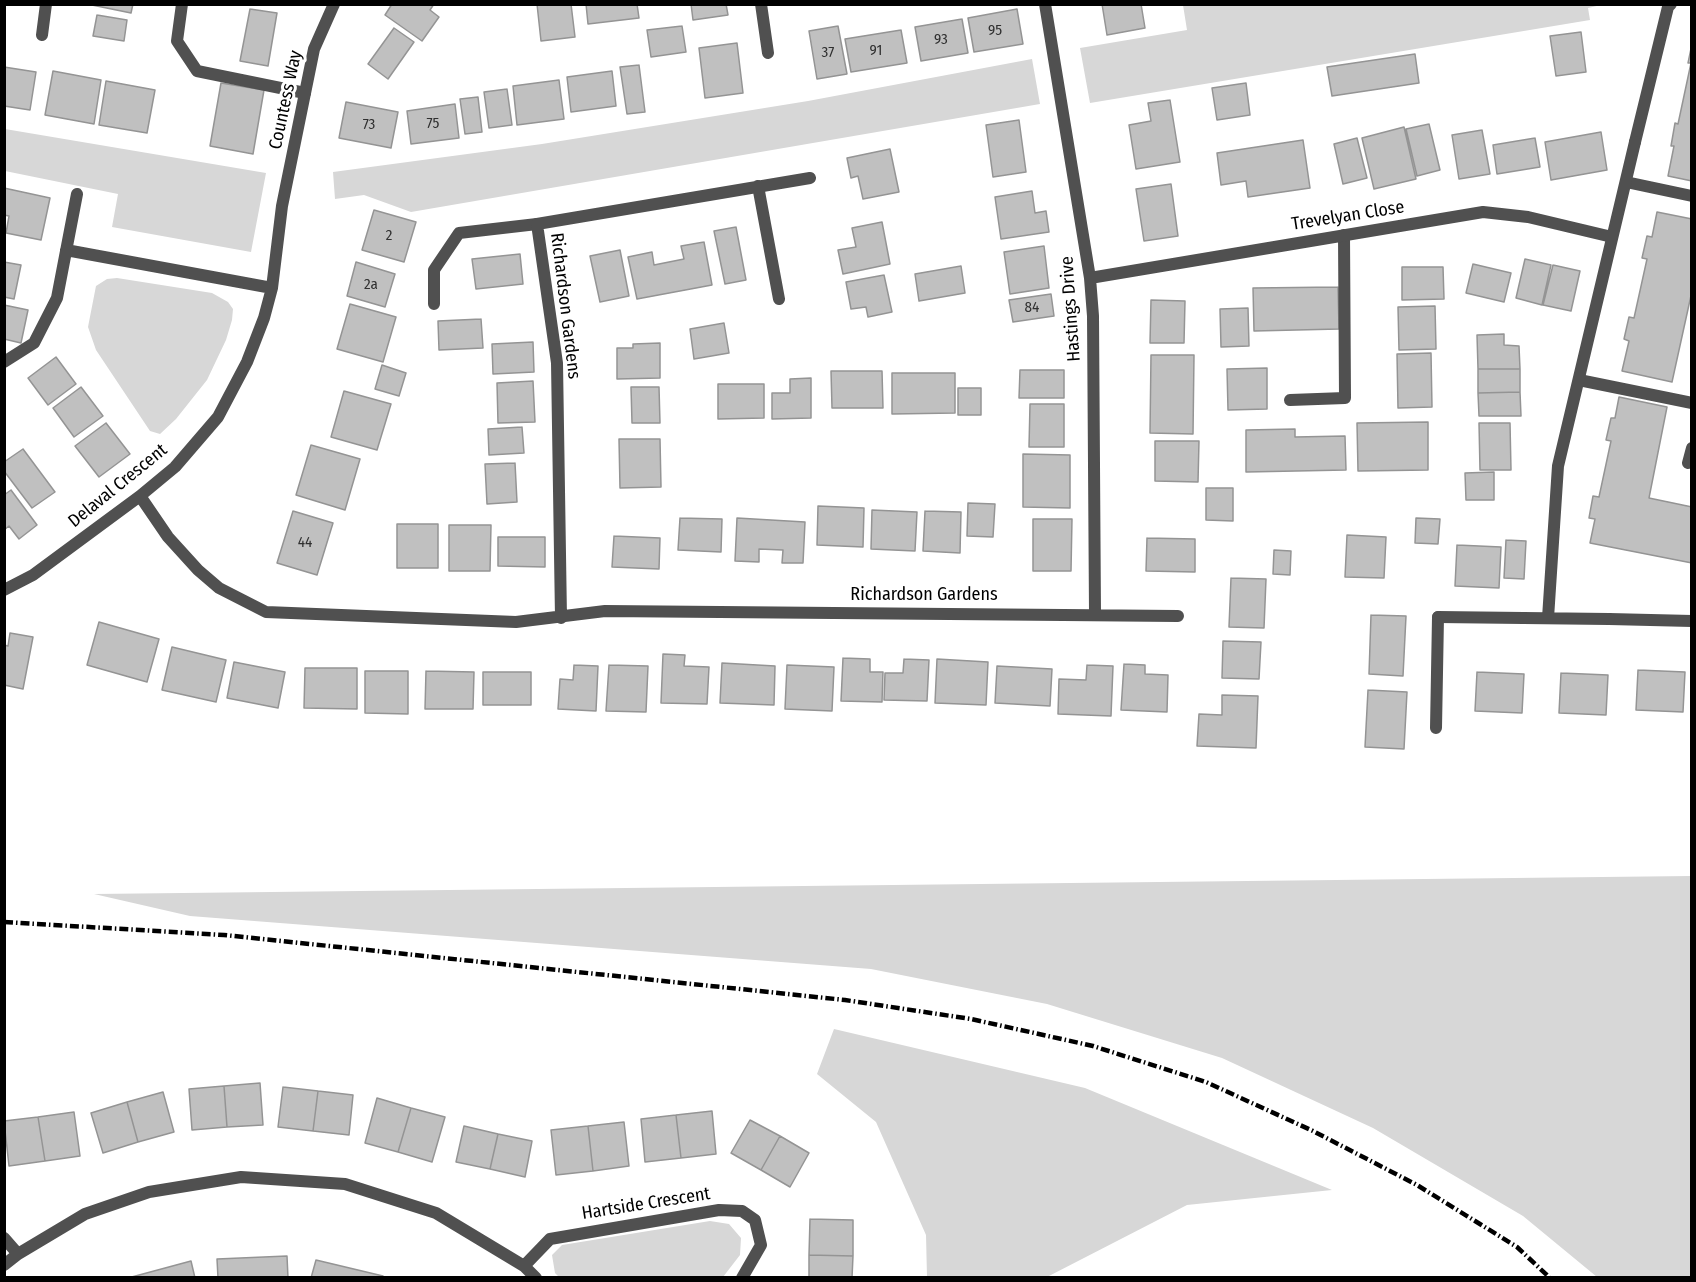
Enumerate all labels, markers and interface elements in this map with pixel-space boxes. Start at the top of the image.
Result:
house number: 95 [988,22,1002,40]
house number: 93 [934,31,948,49]
house number: 91 [870,42,882,60]
house number: 37 [822,44,834,62]
street label: Countess Way [265,49,307,151]
house number: 75 [427,115,439,133]
house number: 73 [363,116,375,134]
street label: Trevelyan Close [1290,196,1406,236]
house number: 2 [386,227,392,245]
street label: Richardson Gardens [545,232,585,380]
street label: Hastings Drive [1057,256,1085,362]
house number: 2a [364,276,378,294]
house number: 84 [1025,299,1039,317]
street label: Delaval Crescent [64,440,172,532]
house number: 44 [298,534,312,552]
street label: Richardson Gardens [850,584,998,606]
street label: Hartside Crescent [580,1183,712,1225]

